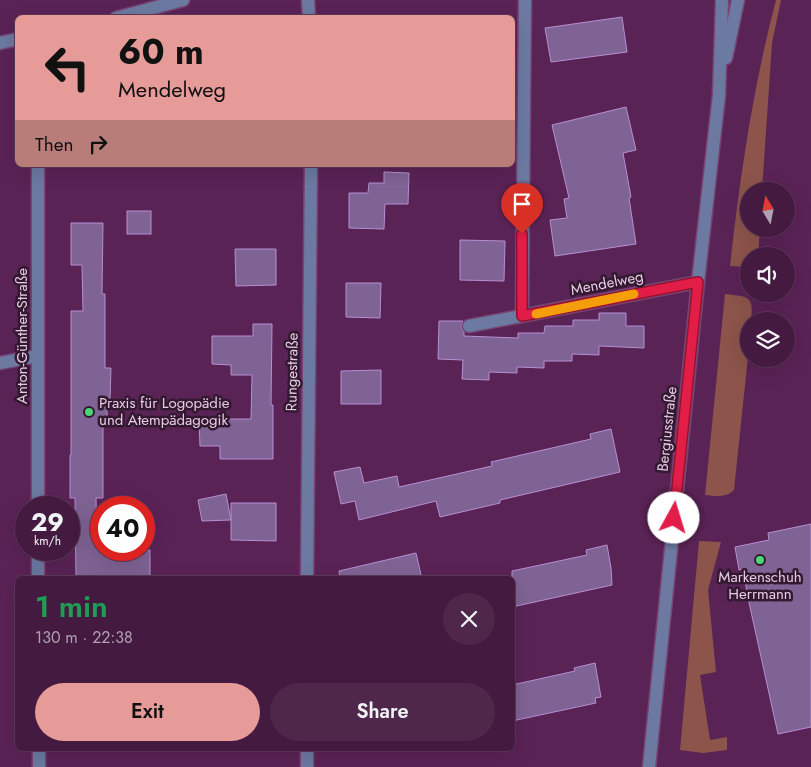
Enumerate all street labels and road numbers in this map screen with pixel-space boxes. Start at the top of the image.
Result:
street label: Mendelweg [569,265,645,301]
street label: Anton-Günther-Straße [11,268,33,404]
street label: Rungestraße [280,332,304,412]
street label: Bergiusstraße [652,385,682,473]

